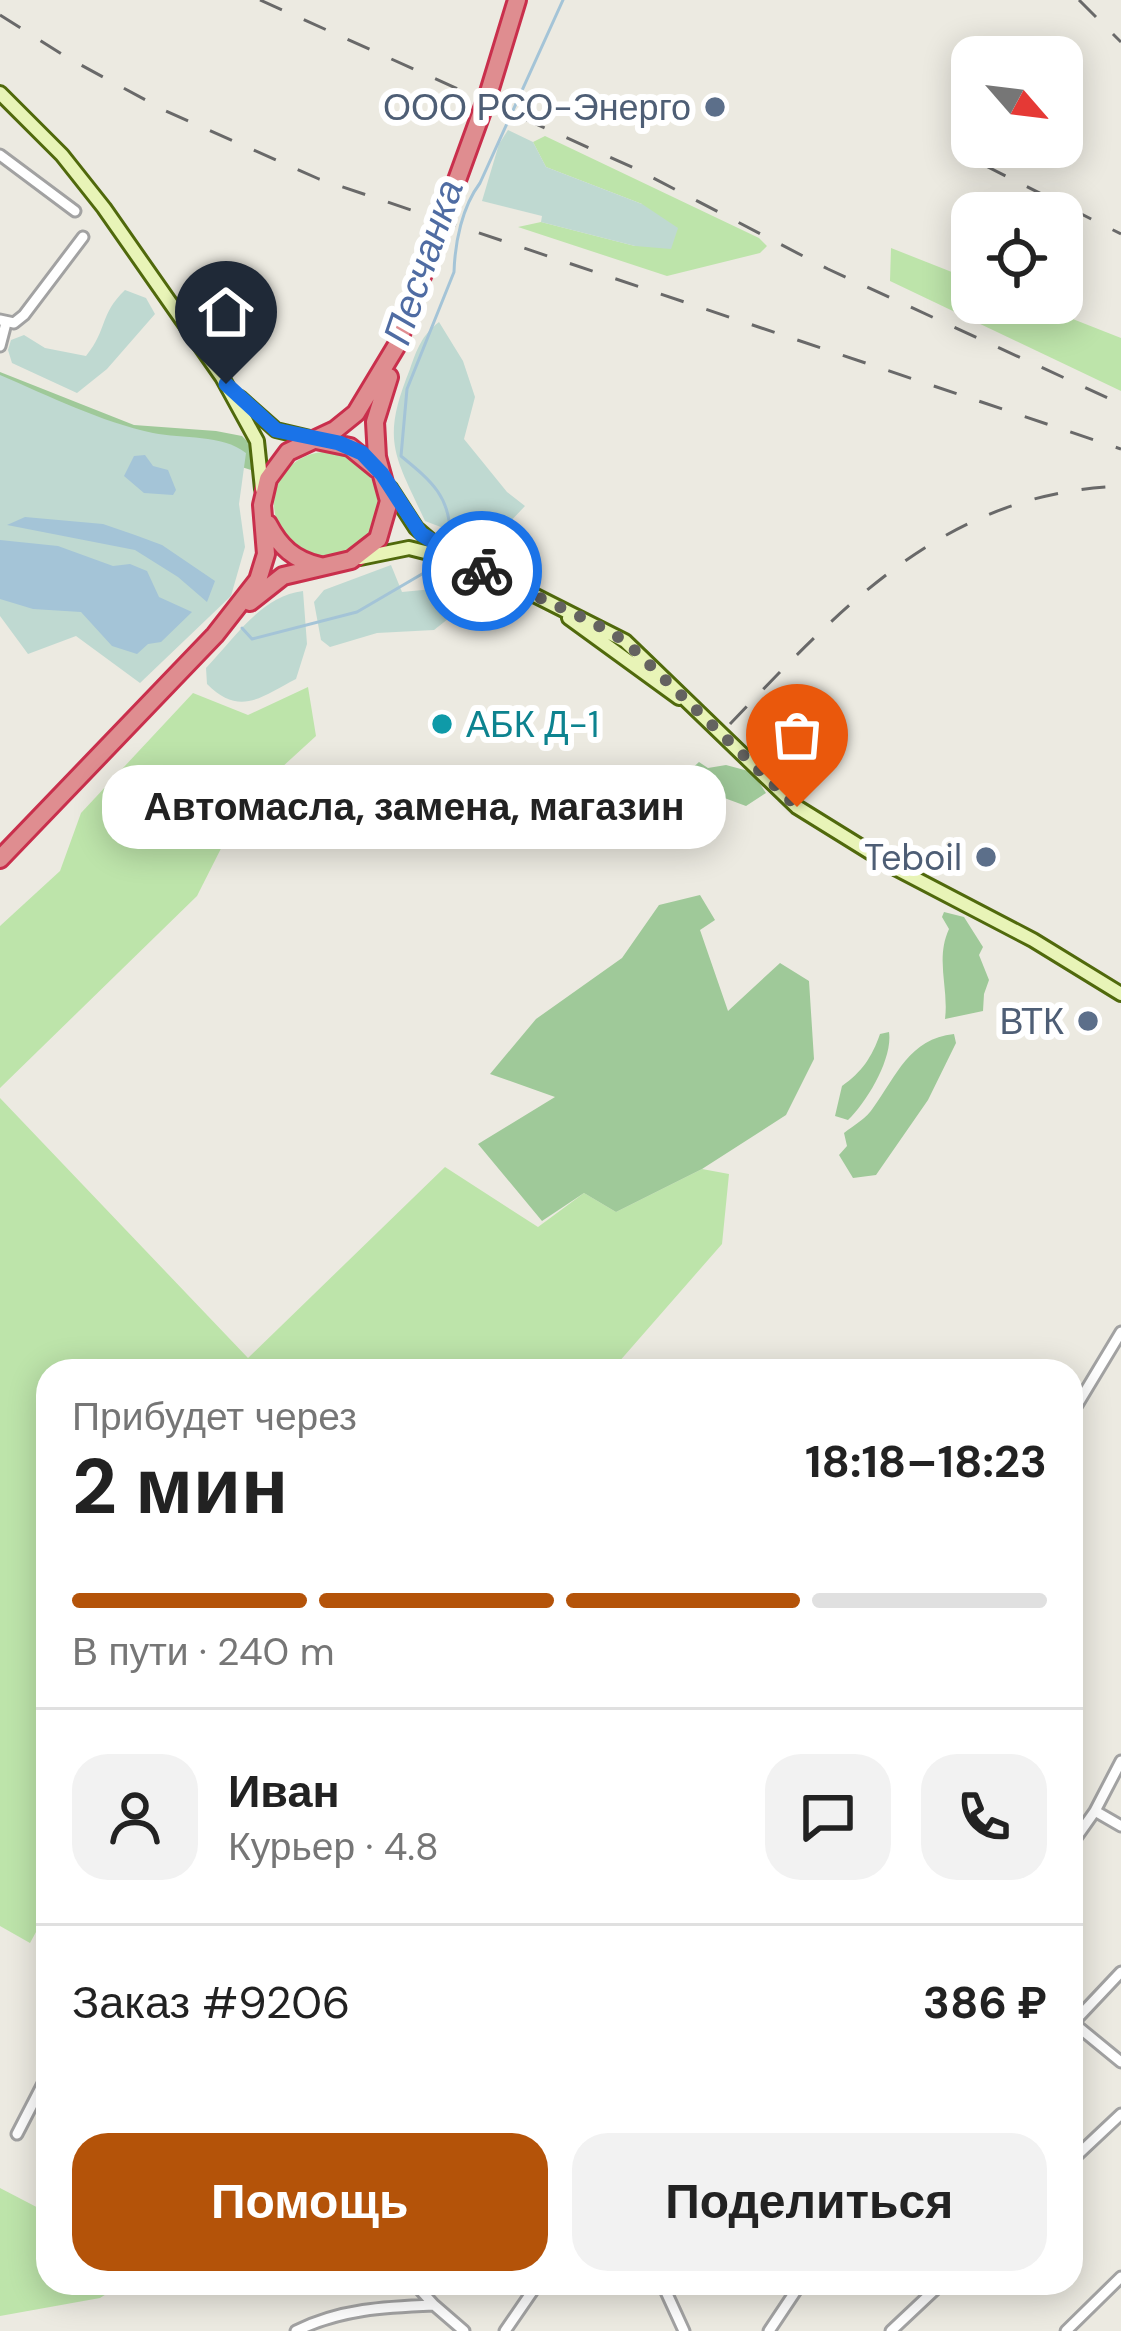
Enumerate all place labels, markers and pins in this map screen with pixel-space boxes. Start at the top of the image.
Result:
place label: ООО РСО-Энерго [383,84,691,131]
marker: ООО РСО-Энерго [702,94,728,120]
pin [175,261,277,384]
pin [746,684,848,807]
place label: АБК Д-1 [466,701,599,748]
marker: АБК Д-1 [429,711,455,737]
callout: Автомасла, замена, магазин [101,765,725,849]
place label: Teboil [864,834,962,881]
marker: Teboil [973,844,999,870]
place label: ВТК [999,998,1064,1045]
marker: ВТК [1075,1008,1101,1034]

